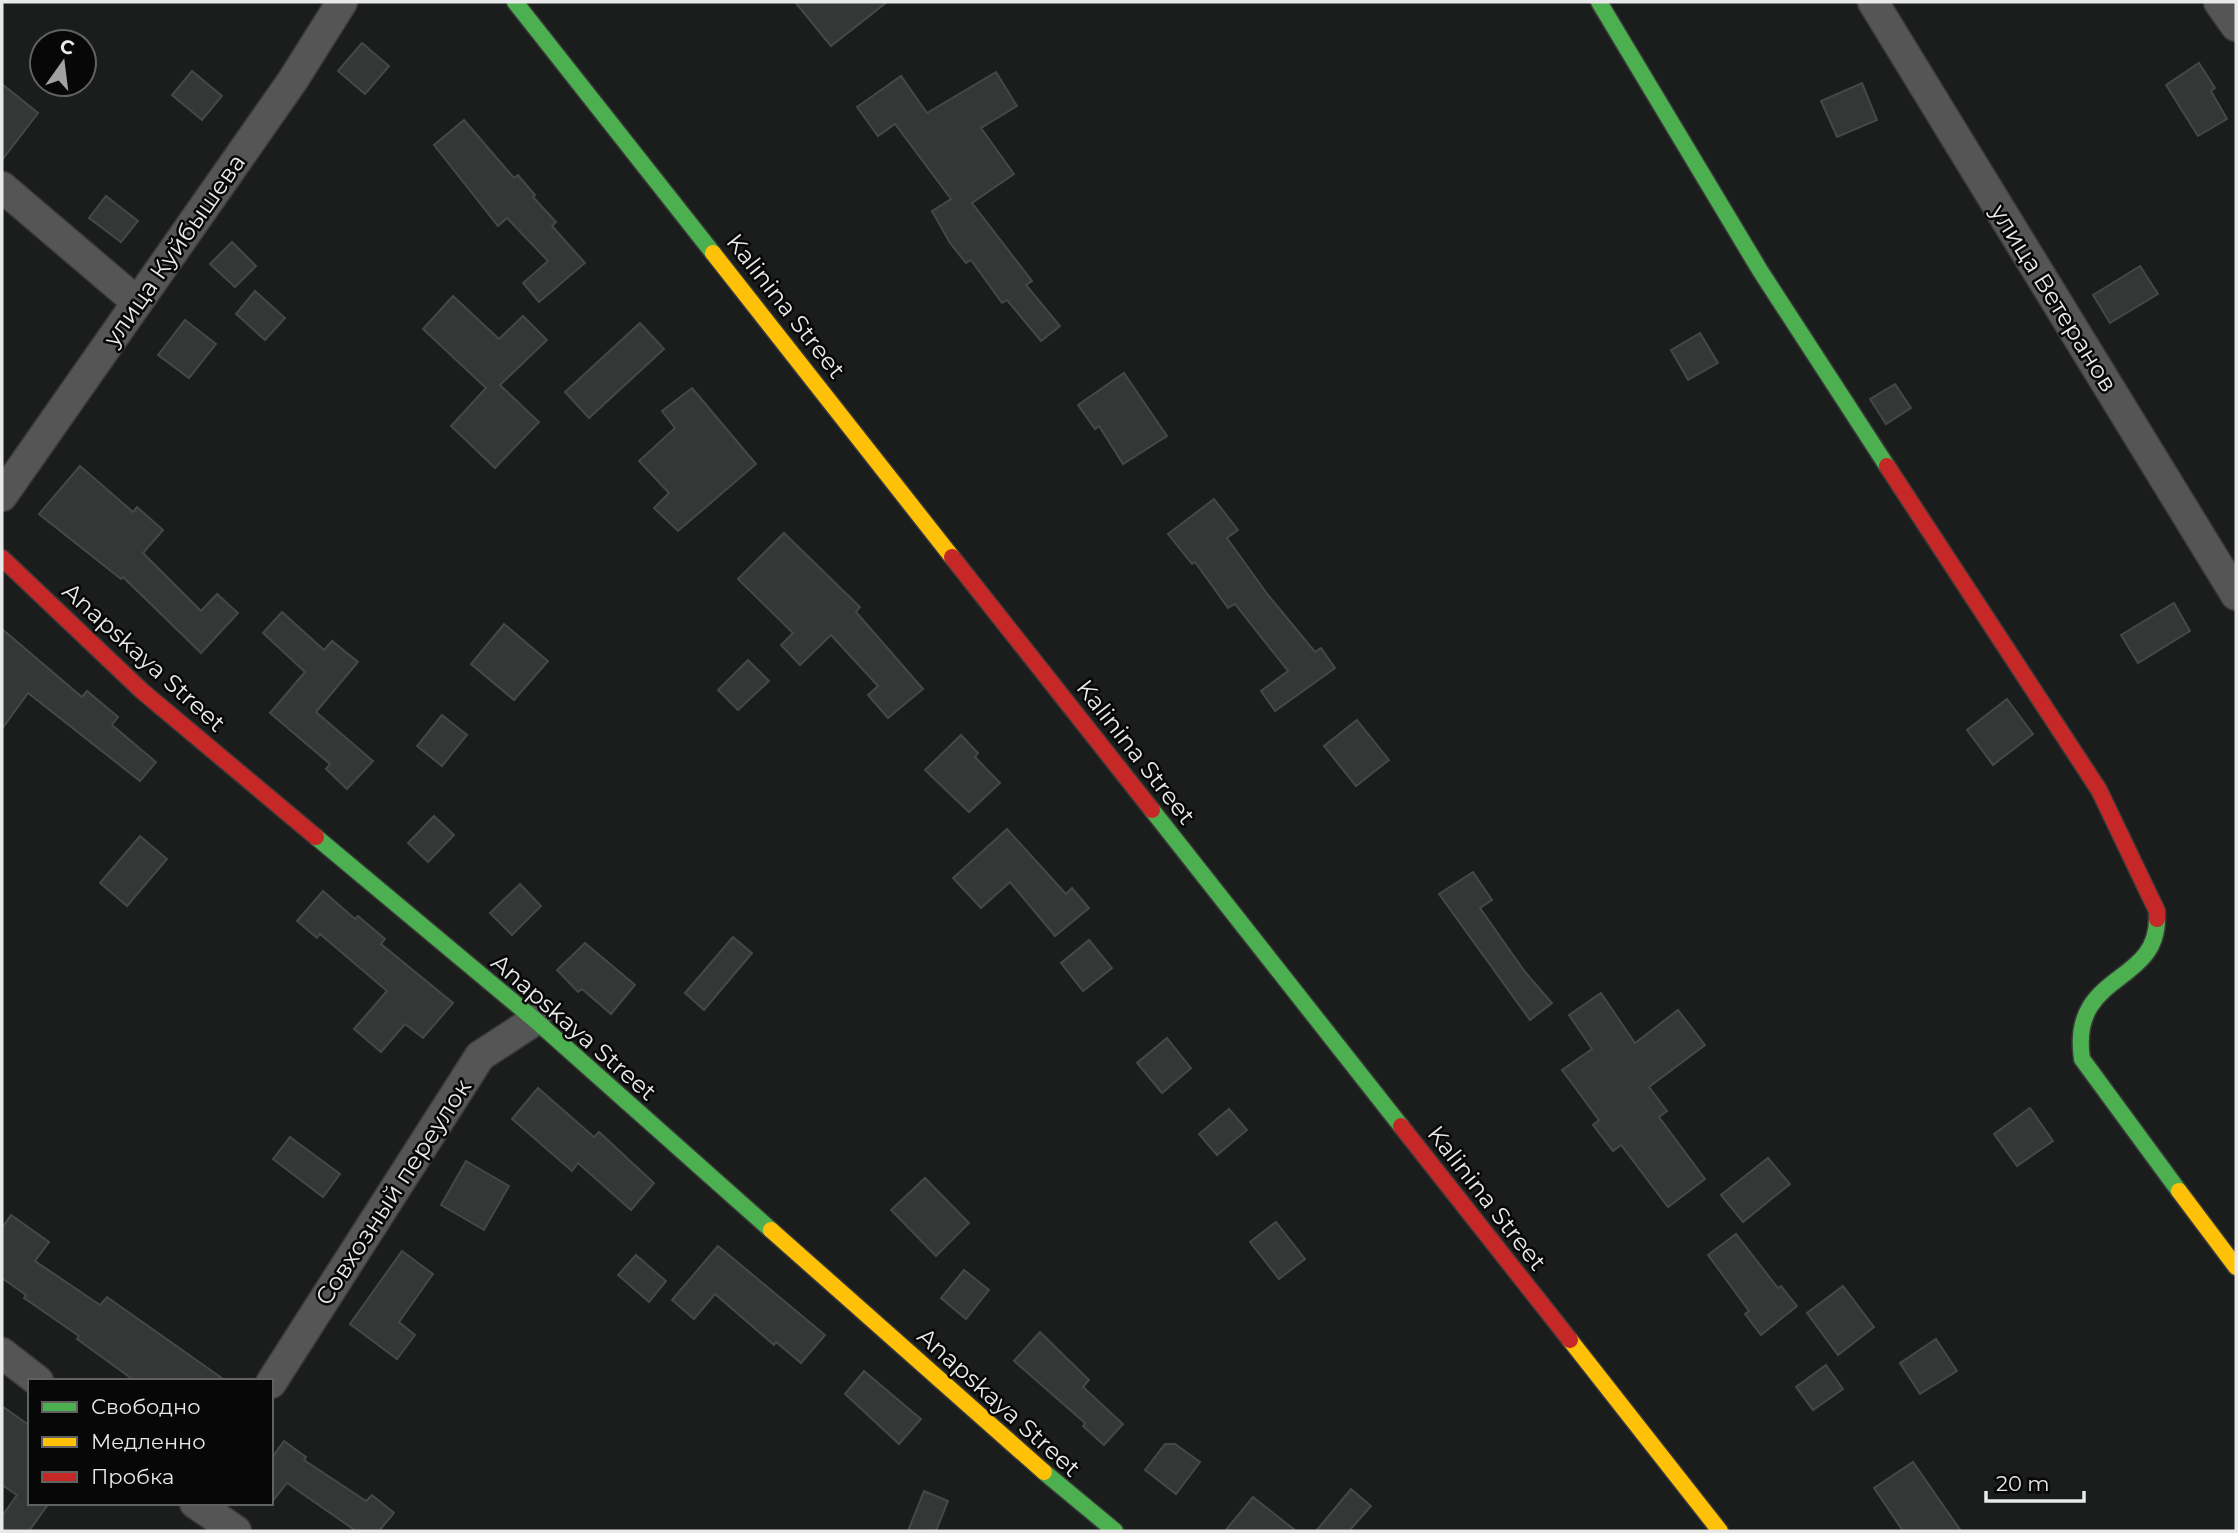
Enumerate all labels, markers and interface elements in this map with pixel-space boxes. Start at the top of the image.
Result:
north arrow [28,28,98,98]
text: С [58,34,77,60]
street label: улица Куйбышева [96,148,251,352]
street label: улица Ветеранов [1984,198,2123,397]
street label: Kalinina Street [720,228,852,384]
street label: Anapskaya Street [57,576,232,738]
street label: Kalinina Street [1070,674,1202,830]
street label: Anapskaya Street [486,948,663,1107]
street label: Совхозный переулок [309,1073,477,1311]
street label: Kalinina Street [1421,1120,1553,1276]
street label: Anapskaya Street [912,1321,1087,1483]
legend [28,1379,273,1505]
text: Свободно [91,1394,201,1419]
text: Медленно [91,1429,206,1454]
scale bar [1986,1460,2084,1504]
text: Пробка [91,1464,174,1489]
text: 20 m [1996,1471,2050,1496]

